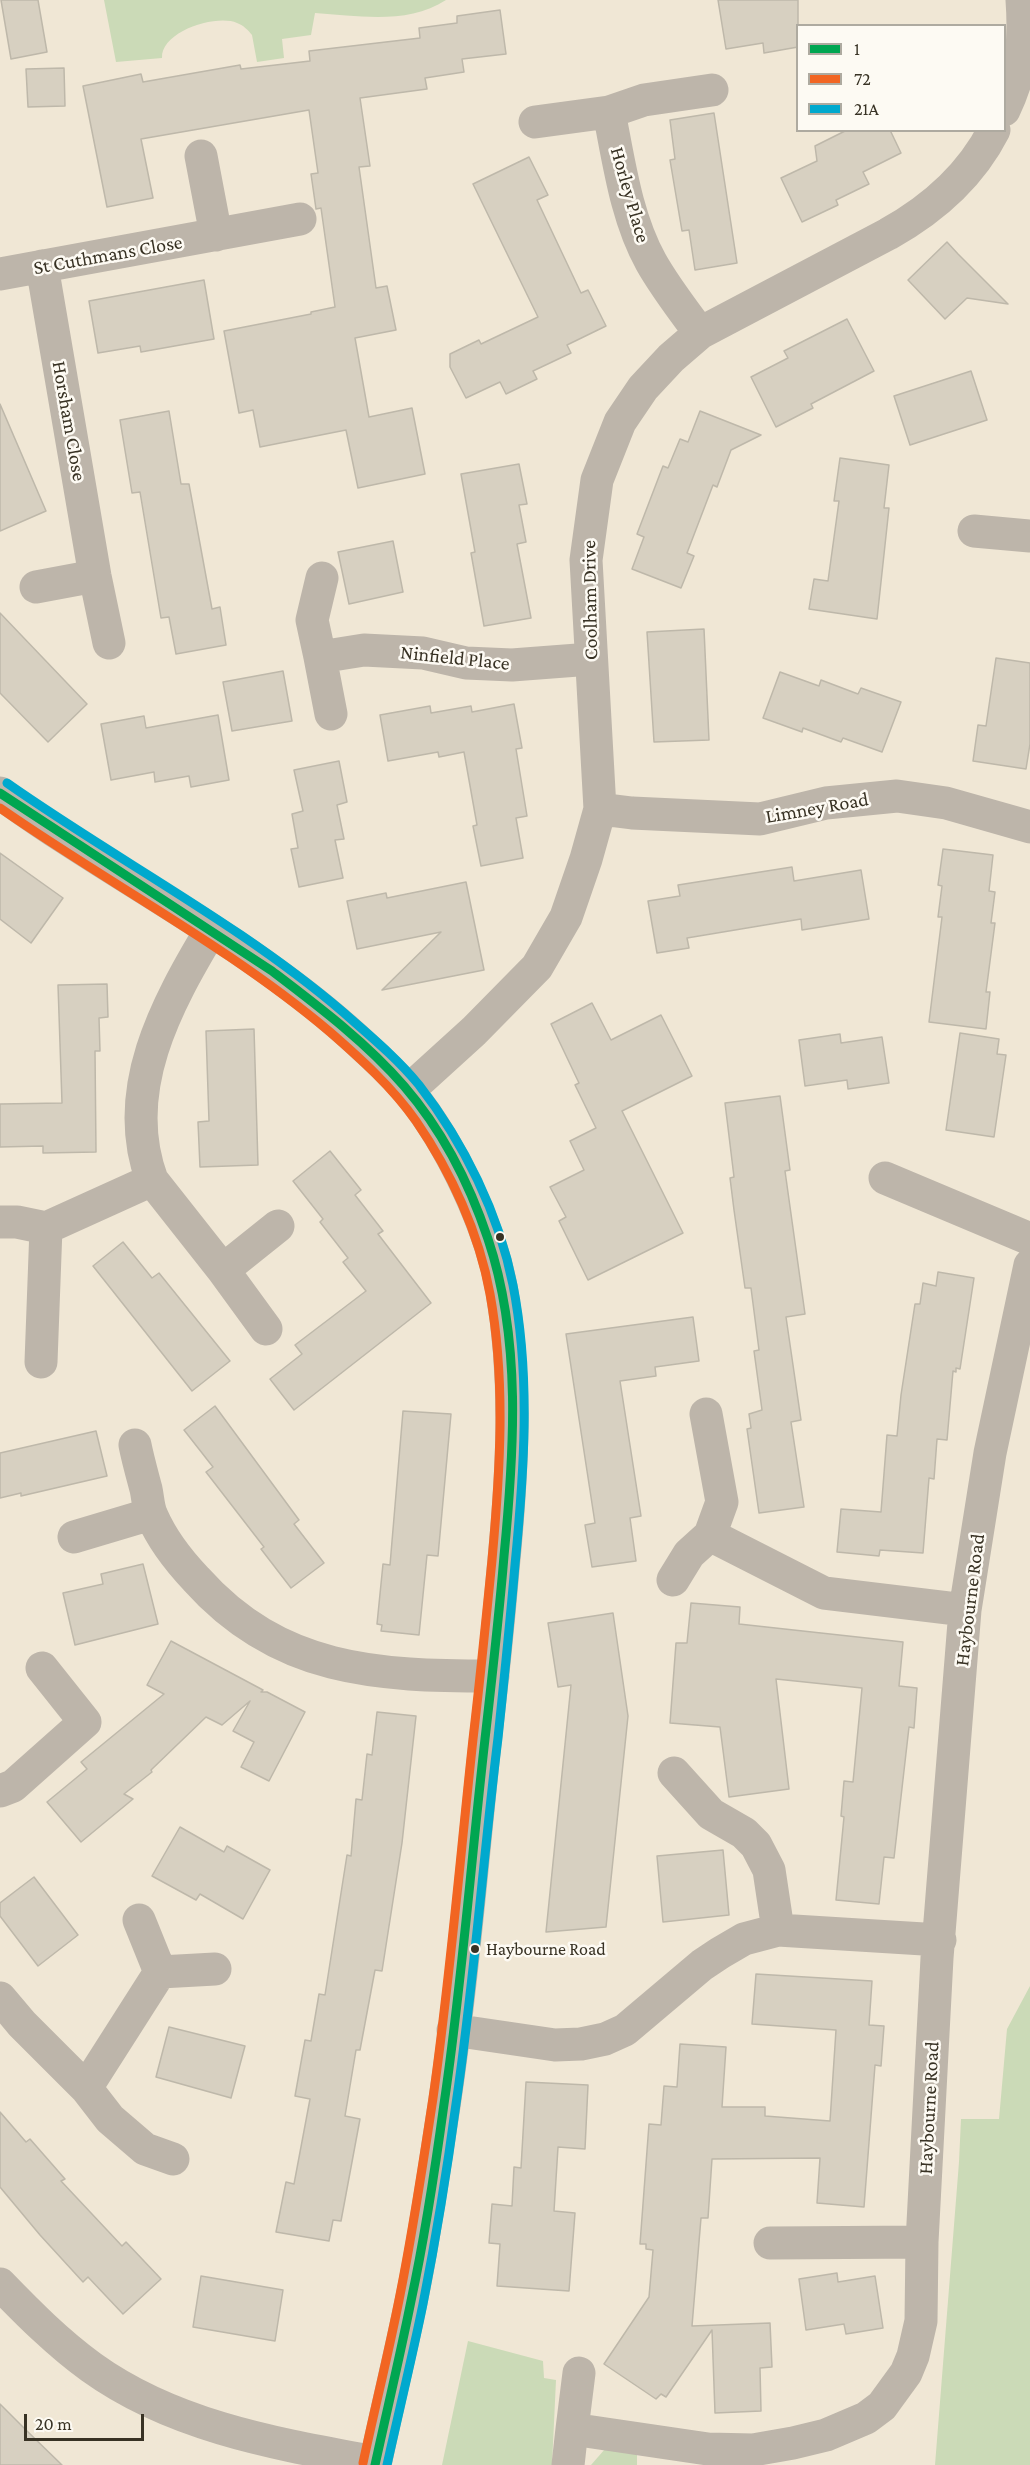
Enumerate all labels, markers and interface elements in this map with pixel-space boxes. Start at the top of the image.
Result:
legend [796,24,1006,132]
text: 1 [854,39,860,59]
text: 72 [854,69,871,89]
text: 21A [854,99,879,119]
street label: Horley Place [605,144,655,246]
street label: St Cuthmans Close [32,230,184,280]
street label: Horsham Close [47,359,91,483]
street label: Coolham Drive [577,540,603,660]
street label: Ninfield Place [399,640,511,676]
street label: Limney Road [764,787,870,829]
unlabelled marker [494,1231,506,1243]
street label: Haybourne Road [950,1532,990,1668]
place label: Haybourne Road [486,1938,606,1960]
marker: Haybourne Road [469,1943,481,1955]
street label: Haybourne Road [914,2041,944,2175]
scale bar [27,2402,147,2440]
text: 20 m [35,2414,72,2434]

